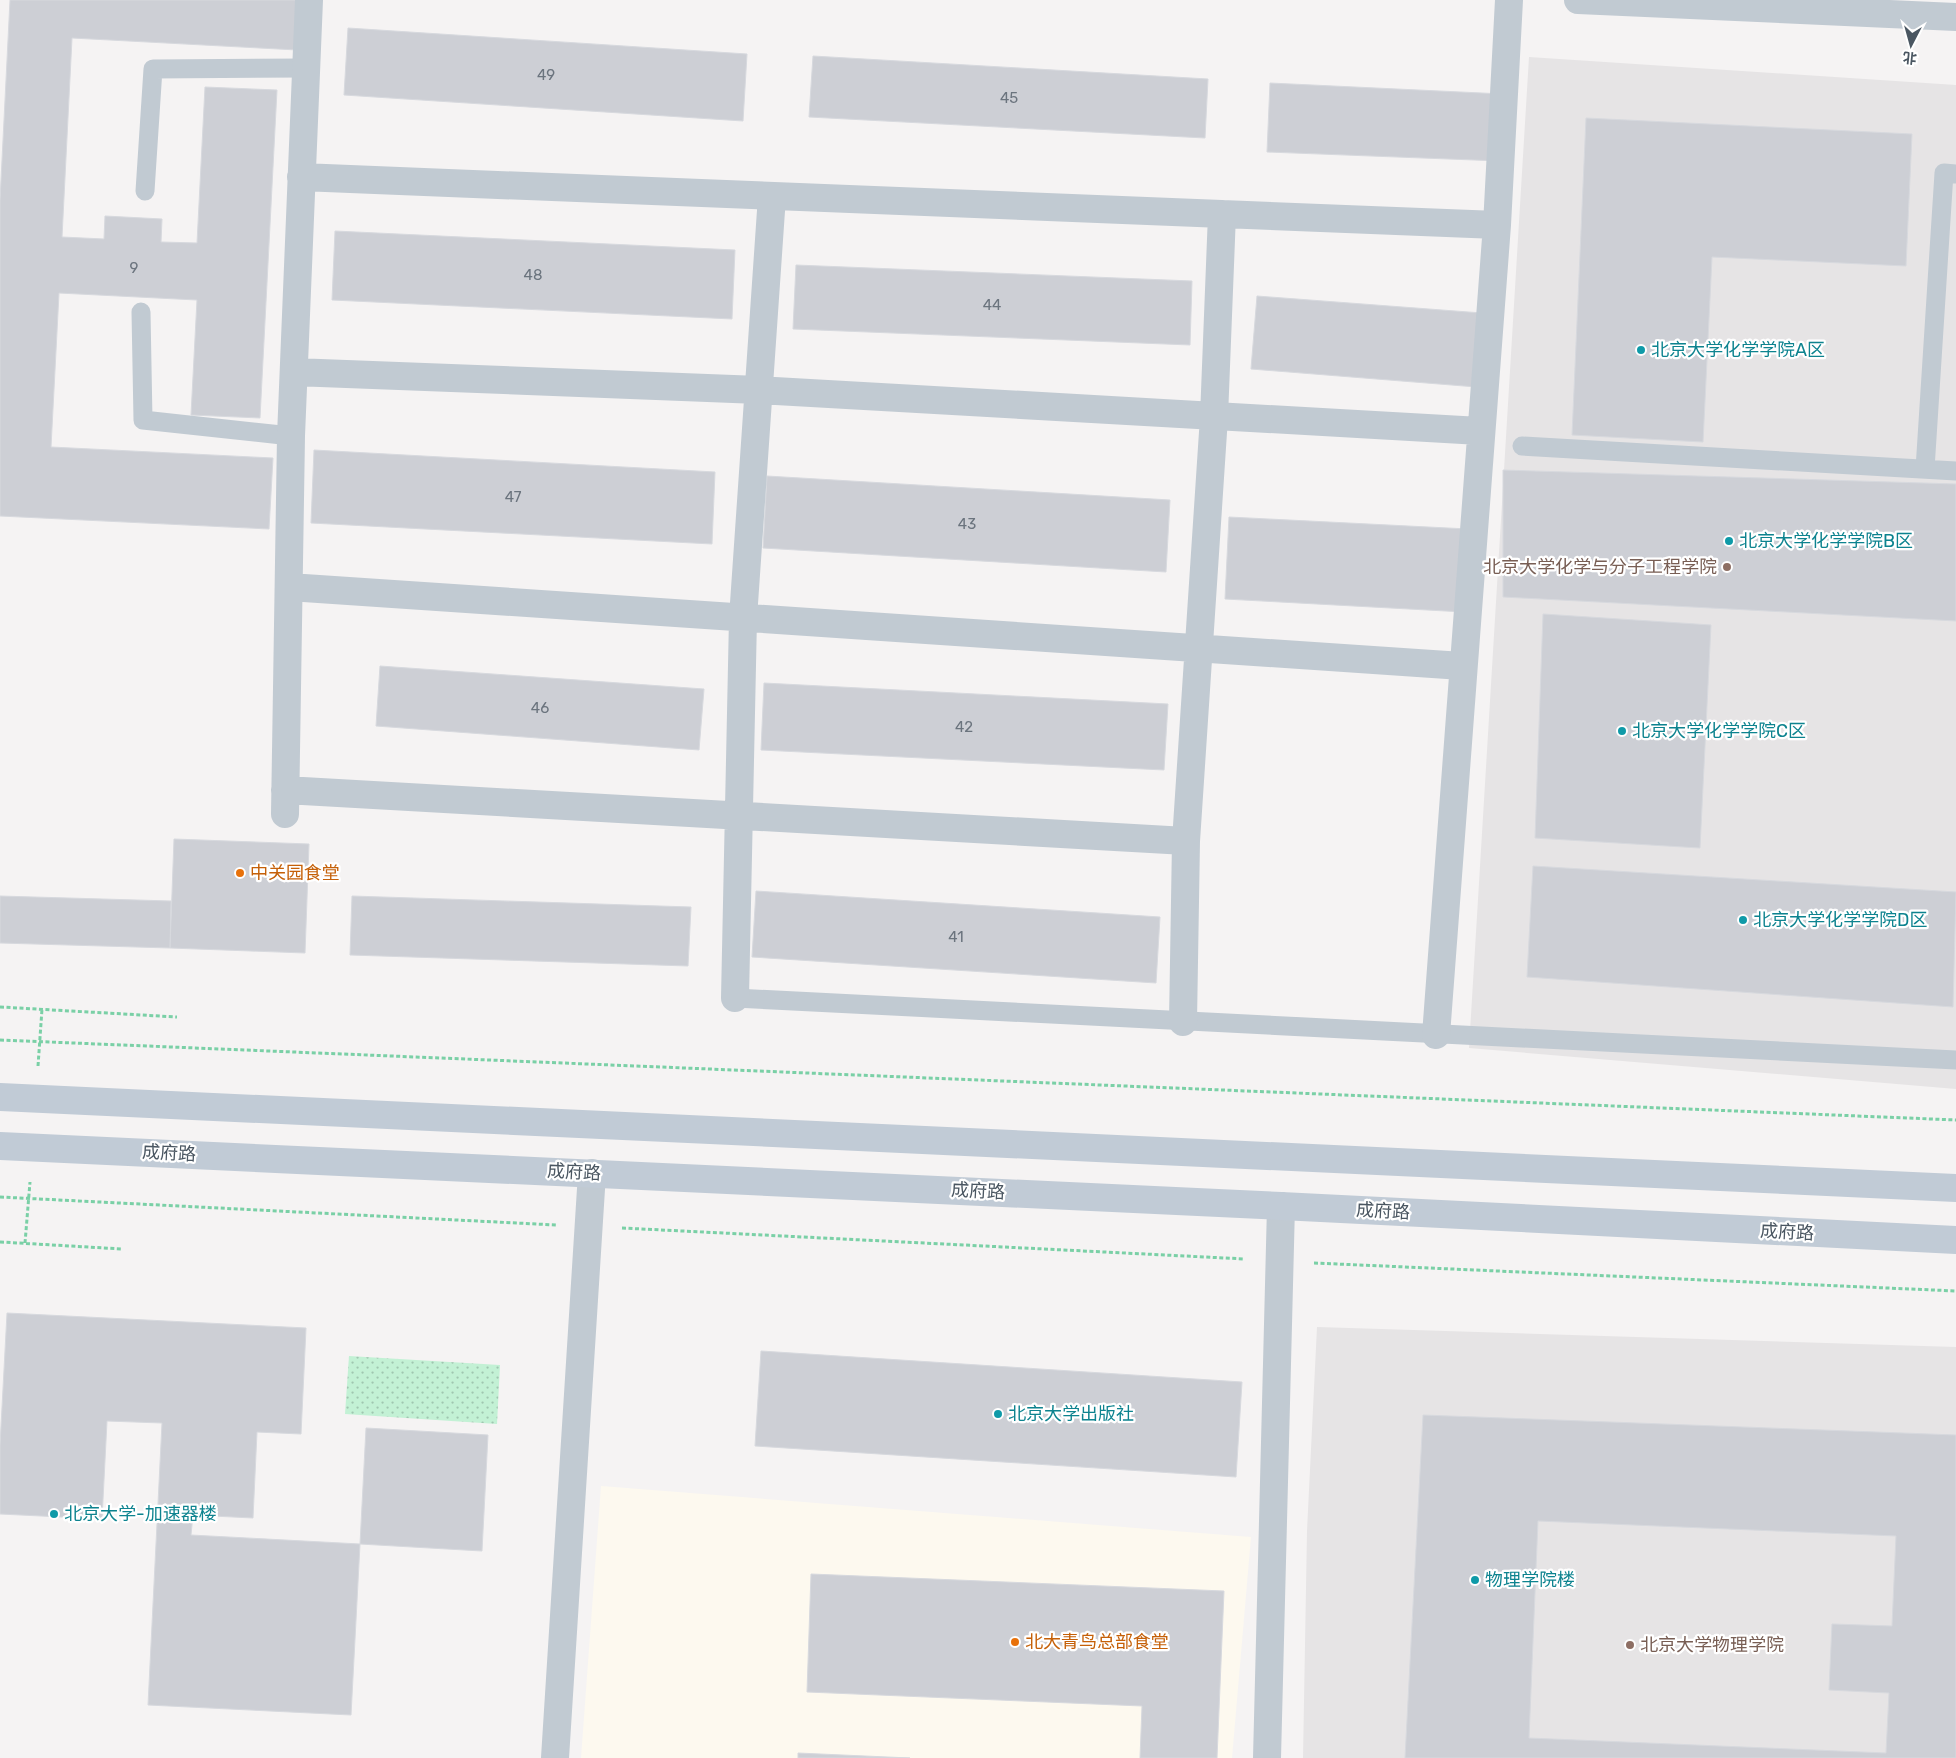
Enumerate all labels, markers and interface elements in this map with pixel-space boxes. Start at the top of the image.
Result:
north arrow [1886,20,1936,70]
text: 北 [1902,48,1918,67]
house number: 49 [537,66,555,84]
house number: 45 [1000,89,1018,107]
house number: 9 [130,259,139,277]
house number: 48 [524,266,542,284]
house number: 44 [983,296,1001,314]
place label: 北京大学化学学院A区 [1651,339,1825,361]
marker: 北京大学化学学院A区 [1635,344,1647,356]
house number: 47 [505,488,522,506]
house number: 43 [958,515,976,533]
place label: 北京大学化学学院B区 [1739,530,1913,552]
marker: 北京大学化学学院B区 [1723,535,1735,547]
place label: 北京大学化学与分子工程学院 [1483,556,1717,578]
marker: 北京大学化学与分子工程学院 [1721,561,1733,573]
house number: 46 [531,699,549,717]
house number: 42 [955,718,973,736]
place label: 北京大学化学学院C区 [1632,720,1806,742]
marker: 北京大学化学学院C区 [1616,725,1628,737]
place label: 中关园食堂 [250,862,340,884]
marker: 中关园食堂 [234,867,246,879]
place label: 北京大学化学学院D区 [1753,909,1927,931]
marker: 北京大学化学学院D区 [1737,914,1749,926]
house number: 41 [948,928,964,946]
street label: 成府路 [141,1141,197,1165]
street label: 成府路 [546,1160,602,1184]
street label: 成府路 [950,1179,1006,1203]
street label: 成府路 [1355,1199,1411,1223]
street label: 成府路 [1759,1220,1815,1244]
place label: 北京大学出版社 [1008,1403,1134,1425]
marker: 北京大学出版社 [992,1408,1004,1420]
place label: 北京大学-加速器楼 [64,1503,217,1525]
marker: 北京大学-加速器楼 [48,1508,60,1520]
place label: 物理学院楼 [1485,1569,1575,1591]
marker: 物理学院楼 [1469,1574,1481,1586]
place label: 北大青鸟总部食堂 [1025,1631,1169,1653]
place label: 北京大学物理学院 [1640,1634,1784,1656]
marker: 北大青鸟总部食堂 [1009,1636,1021,1648]
marker: 北京大学物理学院 [1624,1639,1636,1651]

